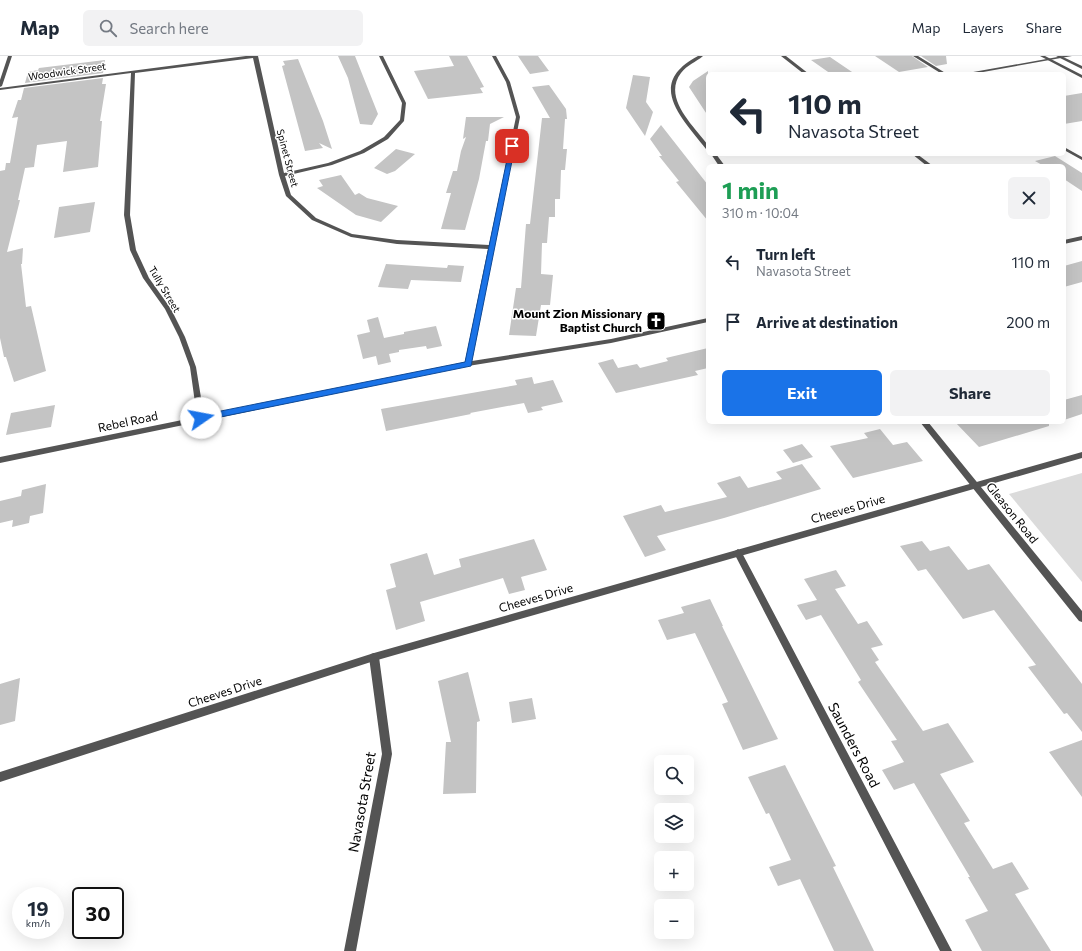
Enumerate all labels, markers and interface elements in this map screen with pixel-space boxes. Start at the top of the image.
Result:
search box [83,10,363,46]
text: Map [20,16,59,39]
icon: search [97,17,119,39]
text: Search here [129,19,209,37]
text: Map [912,19,940,36]
text: Layers [962,19,1004,36]
text: Share [1026,19,1062,36]
street label: Woodwick Street [27,60,107,82]
text: 110 m [788,86,862,120]
icon: left [722,88,774,140]
text: Navasota Street [788,120,919,142]
street label: Spinet Street [274,128,302,188]
pin [495,129,529,163]
icon: arrive [501,135,523,157]
text: 1 min [722,175,779,204]
button: close [1008,177,1050,219]
text: 310 m · 10:04 [722,205,799,221]
text: Turn left [756,245,815,263]
icon: left [722,251,744,273]
text: 110 m [1011,253,1050,271]
text: Navasota Street [756,263,851,279]
street label: Tully Street [147,264,183,314]
place label: Mount Zion Missionary Baptist Church [513,306,642,334]
church icon: Mount Zion Missionary Baptist Church [645,310,667,332]
icon: arrive [722,311,744,333]
text: Arrive at destination [756,313,898,331]
text: 200 m [1006,313,1050,331]
button: Exit [722,370,882,416]
button: Share [890,370,1050,416]
position arrow [180,397,222,439]
street label: Rebel Road [97,408,159,434]
street label: Gleason Road [984,479,1042,546]
street label: Cheeves Drive [809,491,886,525]
street label: Cheeves Drive [497,580,574,614]
street label: Cheeves Drive [186,673,263,710]
street label: Saunders Road [825,699,884,790]
street label: Navasota Street [344,750,379,854]
map controls [654,755,694,939]
button: search [654,755,694,795]
button: layers [654,803,694,843]
button: + [654,851,694,891]
speed limit sign: 30 [72,887,124,939]
text: 19 [27,896,49,920]
button: − [654,899,694,939]
text: km/h [26,917,50,929]

